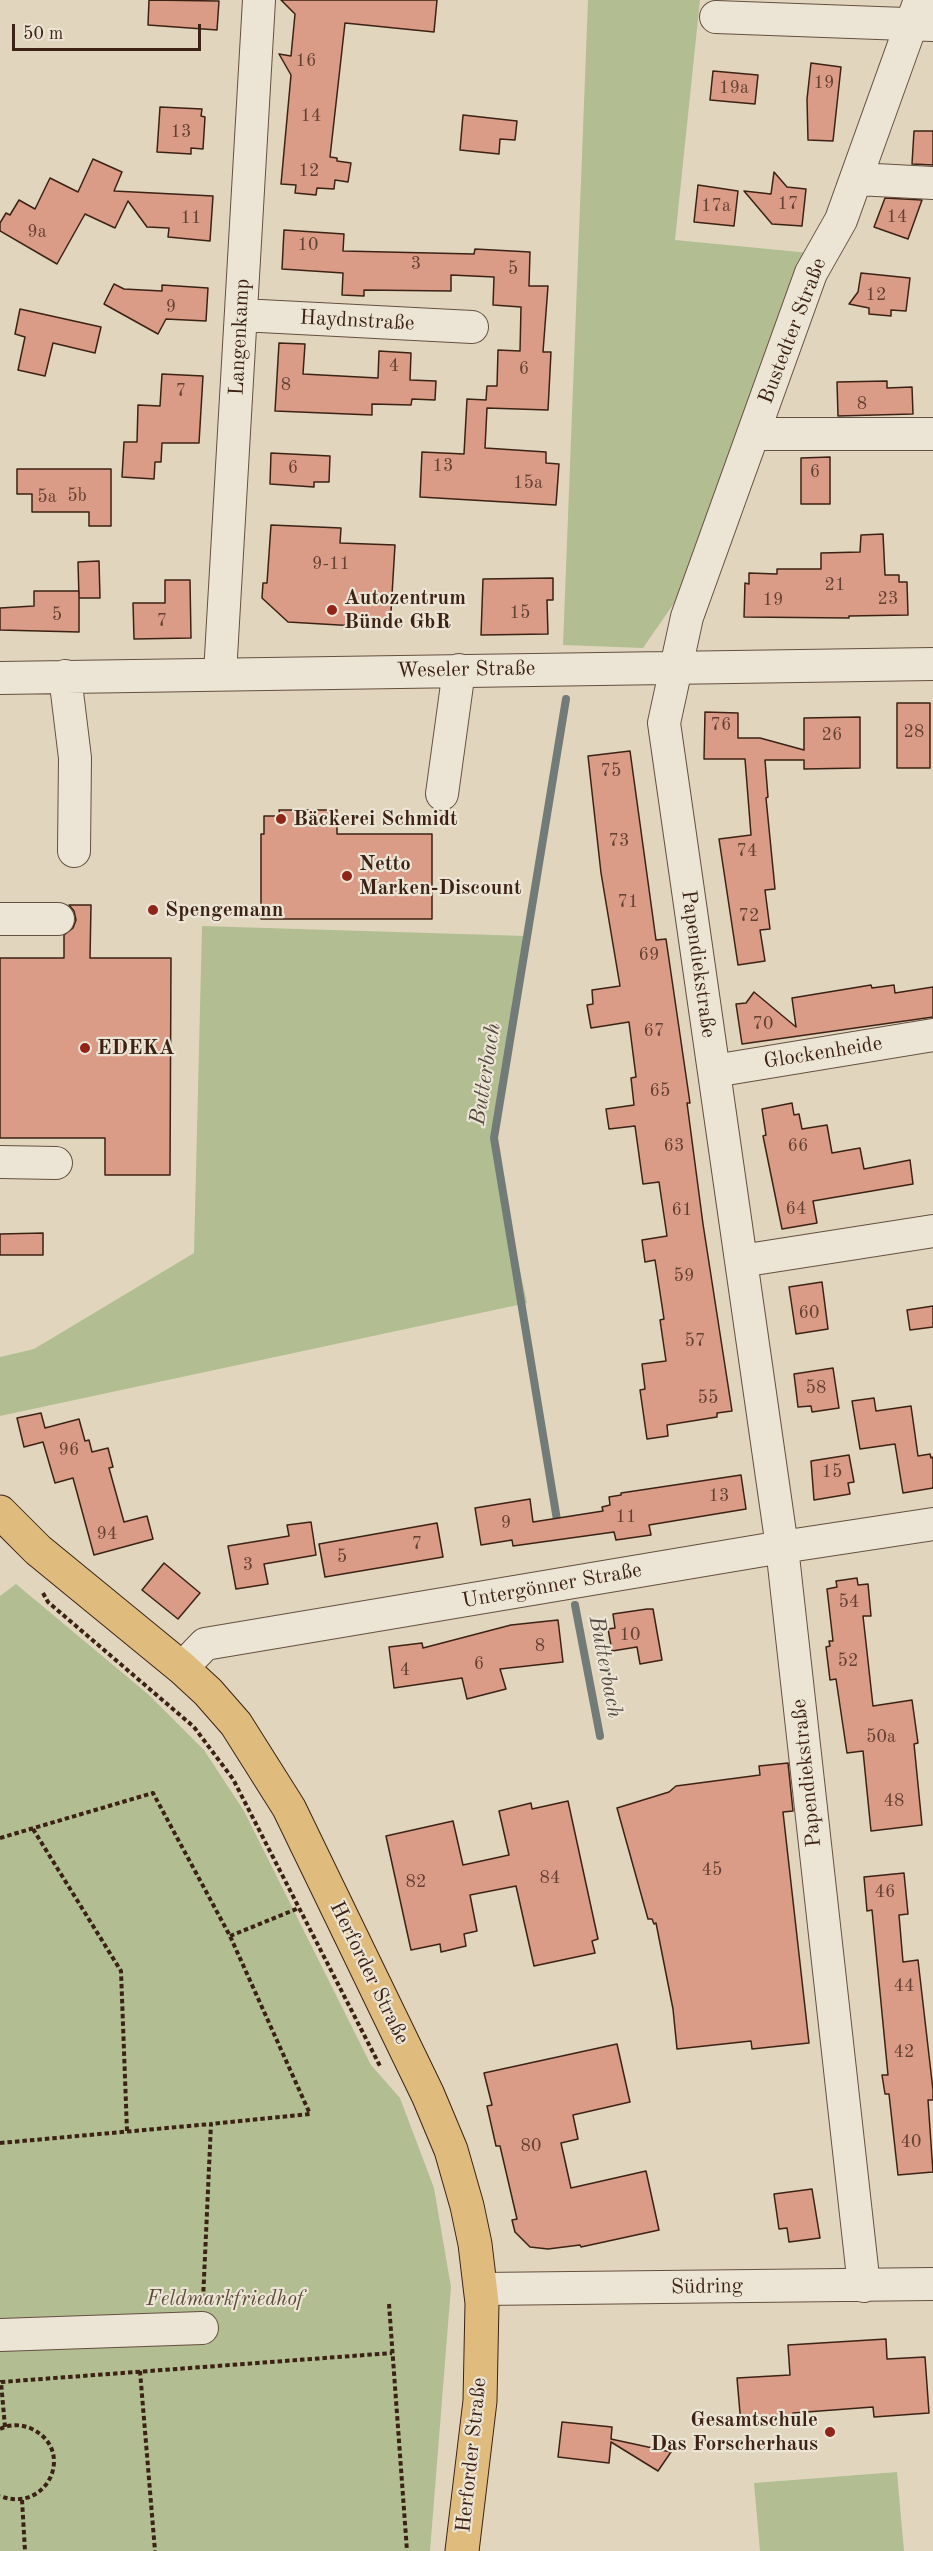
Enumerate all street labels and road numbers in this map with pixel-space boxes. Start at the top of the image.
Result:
street label: Bustedter Straße [754,254,832,408]
street label: Langenkamp [224,278,256,396]
street label: Haydnstraße [299,305,415,337]
street label: Weseler Straße [396,656,536,684]
street label: Papendiekstraße [675,888,721,1040]
street label: Glockenheide [762,1031,884,1075]
street label: Untergönner Straße [460,1558,644,1614]
street label: Papendiekstraße [787,1698,827,1848]
street label: Herforder Straße [323,1897,415,2049]
street label: Südring [671,2274,743,2300]
street label: Herforder Straße [451,2376,493,2534]

